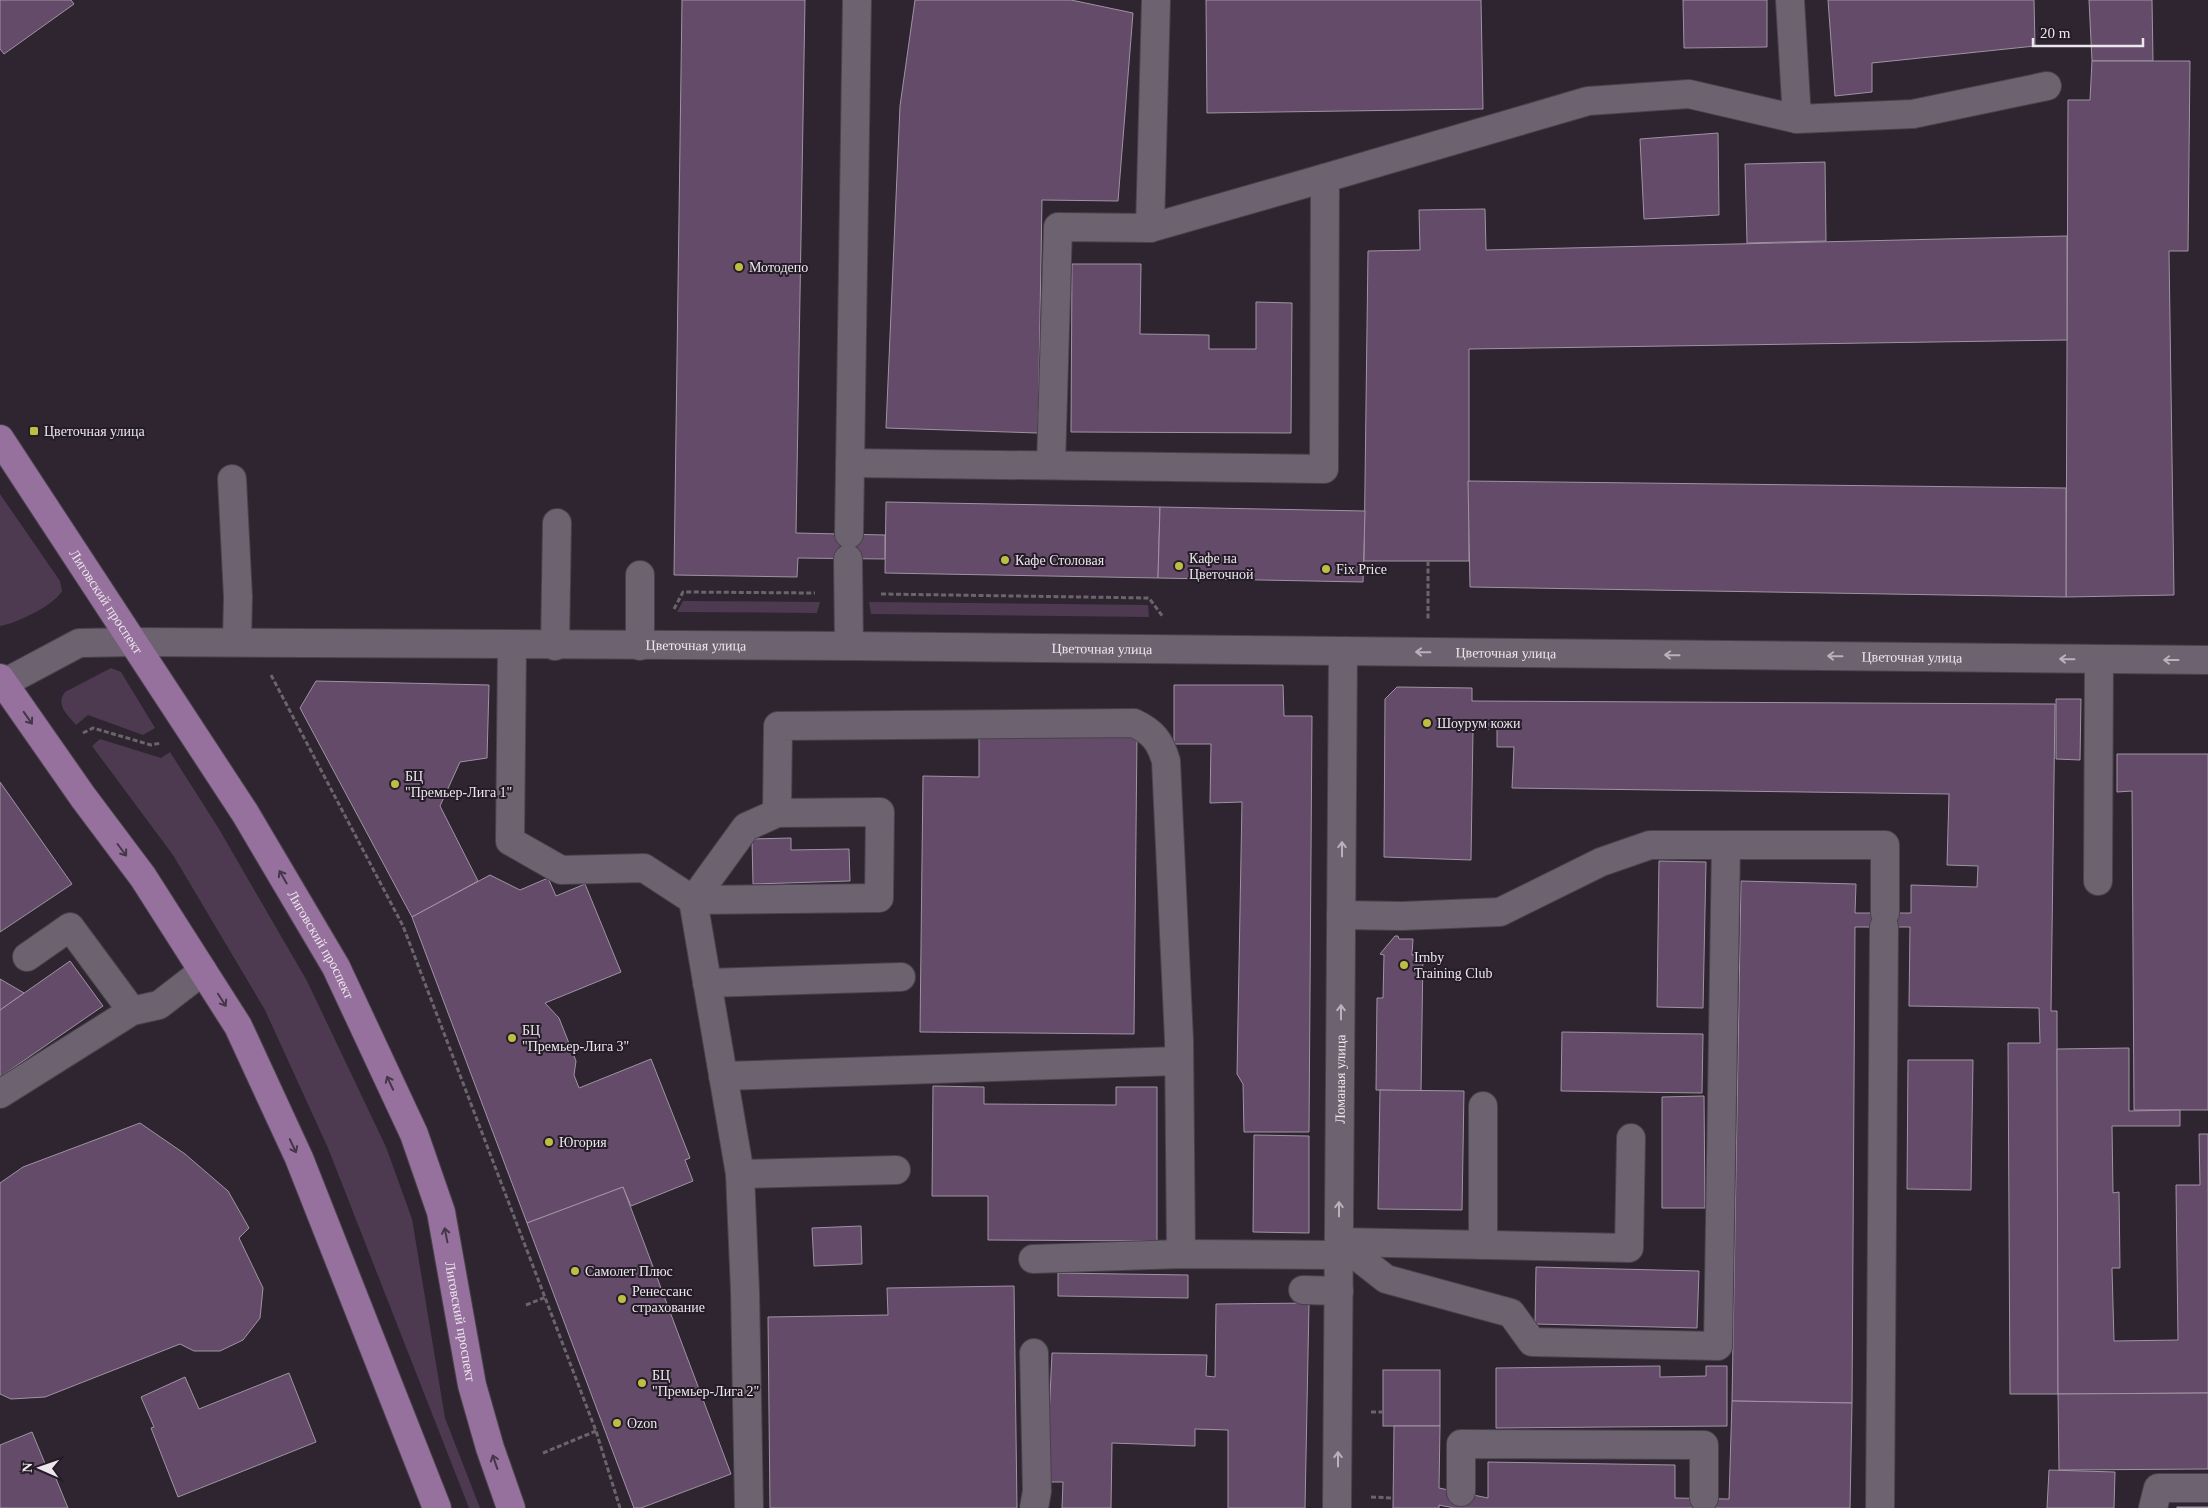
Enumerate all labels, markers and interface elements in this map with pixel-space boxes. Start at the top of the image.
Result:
scale bar [2033,15,2143,47]
text: 20 m [2040,25,2071,41]
place label: Мотодепо [749,260,808,275]
marker: Мотодепо [733,261,745,273]
place label: Цветочная улица [44,424,145,439]
marker: Цветочная улица [28,425,40,437]
street label: Лиговский проспект [66,546,146,657]
place label: Кафе на Цветочной [1189,551,1254,582]
place label: Кафе Столовая [1015,553,1105,568]
marker: Кафе Столовая [999,554,1011,566]
marker: Кафе на Цветочной [1173,560,1185,572]
place label: Fix Price [1336,562,1387,577]
marker: Fix Price [1320,563,1332,575]
street label: Цветочная улица [646,638,747,653]
street label: Цветочная улица [1051,641,1153,657]
street label: Цветочная улица [1455,645,1557,661]
one-way arrow [1415,647,1431,657]
street label: Цветочная улица [1861,649,1963,665]
one-way arrow [1665,650,1681,660]
one-way arrow [1827,651,1844,661]
one-way arrow [2060,654,2076,663]
one-way arrow [2163,655,2180,665]
one-way arrow [23,711,33,725]
place label: Шоурум кожи [1437,716,1521,731]
marker: Шоурум кожи [1421,717,1433,729]
place label: БЦ "Премьер-Лига 1" [405,769,512,800]
marker: БЦ "Премьер-Лига 1" [389,778,401,790]
one-way arrow [1337,842,1347,858]
one-way arrow [117,843,128,856]
one-way arrow [278,870,288,884]
street label: Лиговский проспект [284,888,357,1001]
place label: Irnby Training Club [1414,950,1492,981]
marker: Irnby Training Club [1398,959,1410,971]
one-way arrow [217,993,227,1007]
one-way arrow [1336,1004,1346,1020]
place label: БЦ "Премьер-Лига 3" [522,1023,629,1054]
marker: БЦ "Премьер-Лига 3" [506,1032,518,1044]
street label: Ломаная улица [1333,1034,1348,1124]
one-way arrow [385,1076,394,1091]
place label: Югория [559,1135,607,1150]
marker: Югория [543,1136,555,1148]
one-way arrow [289,1138,298,1153]
one-way arrow [1334,1202,1344,1218]
one-way arrow [440,1228,450,1244]
street label: Лиговский проспект [442,1260,478,1383]
place label: Самолет Плюс [585,1264,673,1279]
marker: Самолет Плюс [569,1265,581,1277]
place label: Ренессанс страхование [632,1284,705,1315]
marker: Ренессанс страхование [616,1293,628,1305]
place label: БЦ "Премьер-Лига 2" [652,1368,759,1399]
marker: БЦ "Премьер-Лига 2" [636,1377,648,1389]
place label: Ozon [627,1416,657,1431]
marker: Ozon [611,1417,623,1429]
north arrow [15,1443,65,1493]
one-way arrow [1333,1452,1343,1468]
one-way arrow [489,1454,499,1470]
text: N [20,1462,35,1473]

